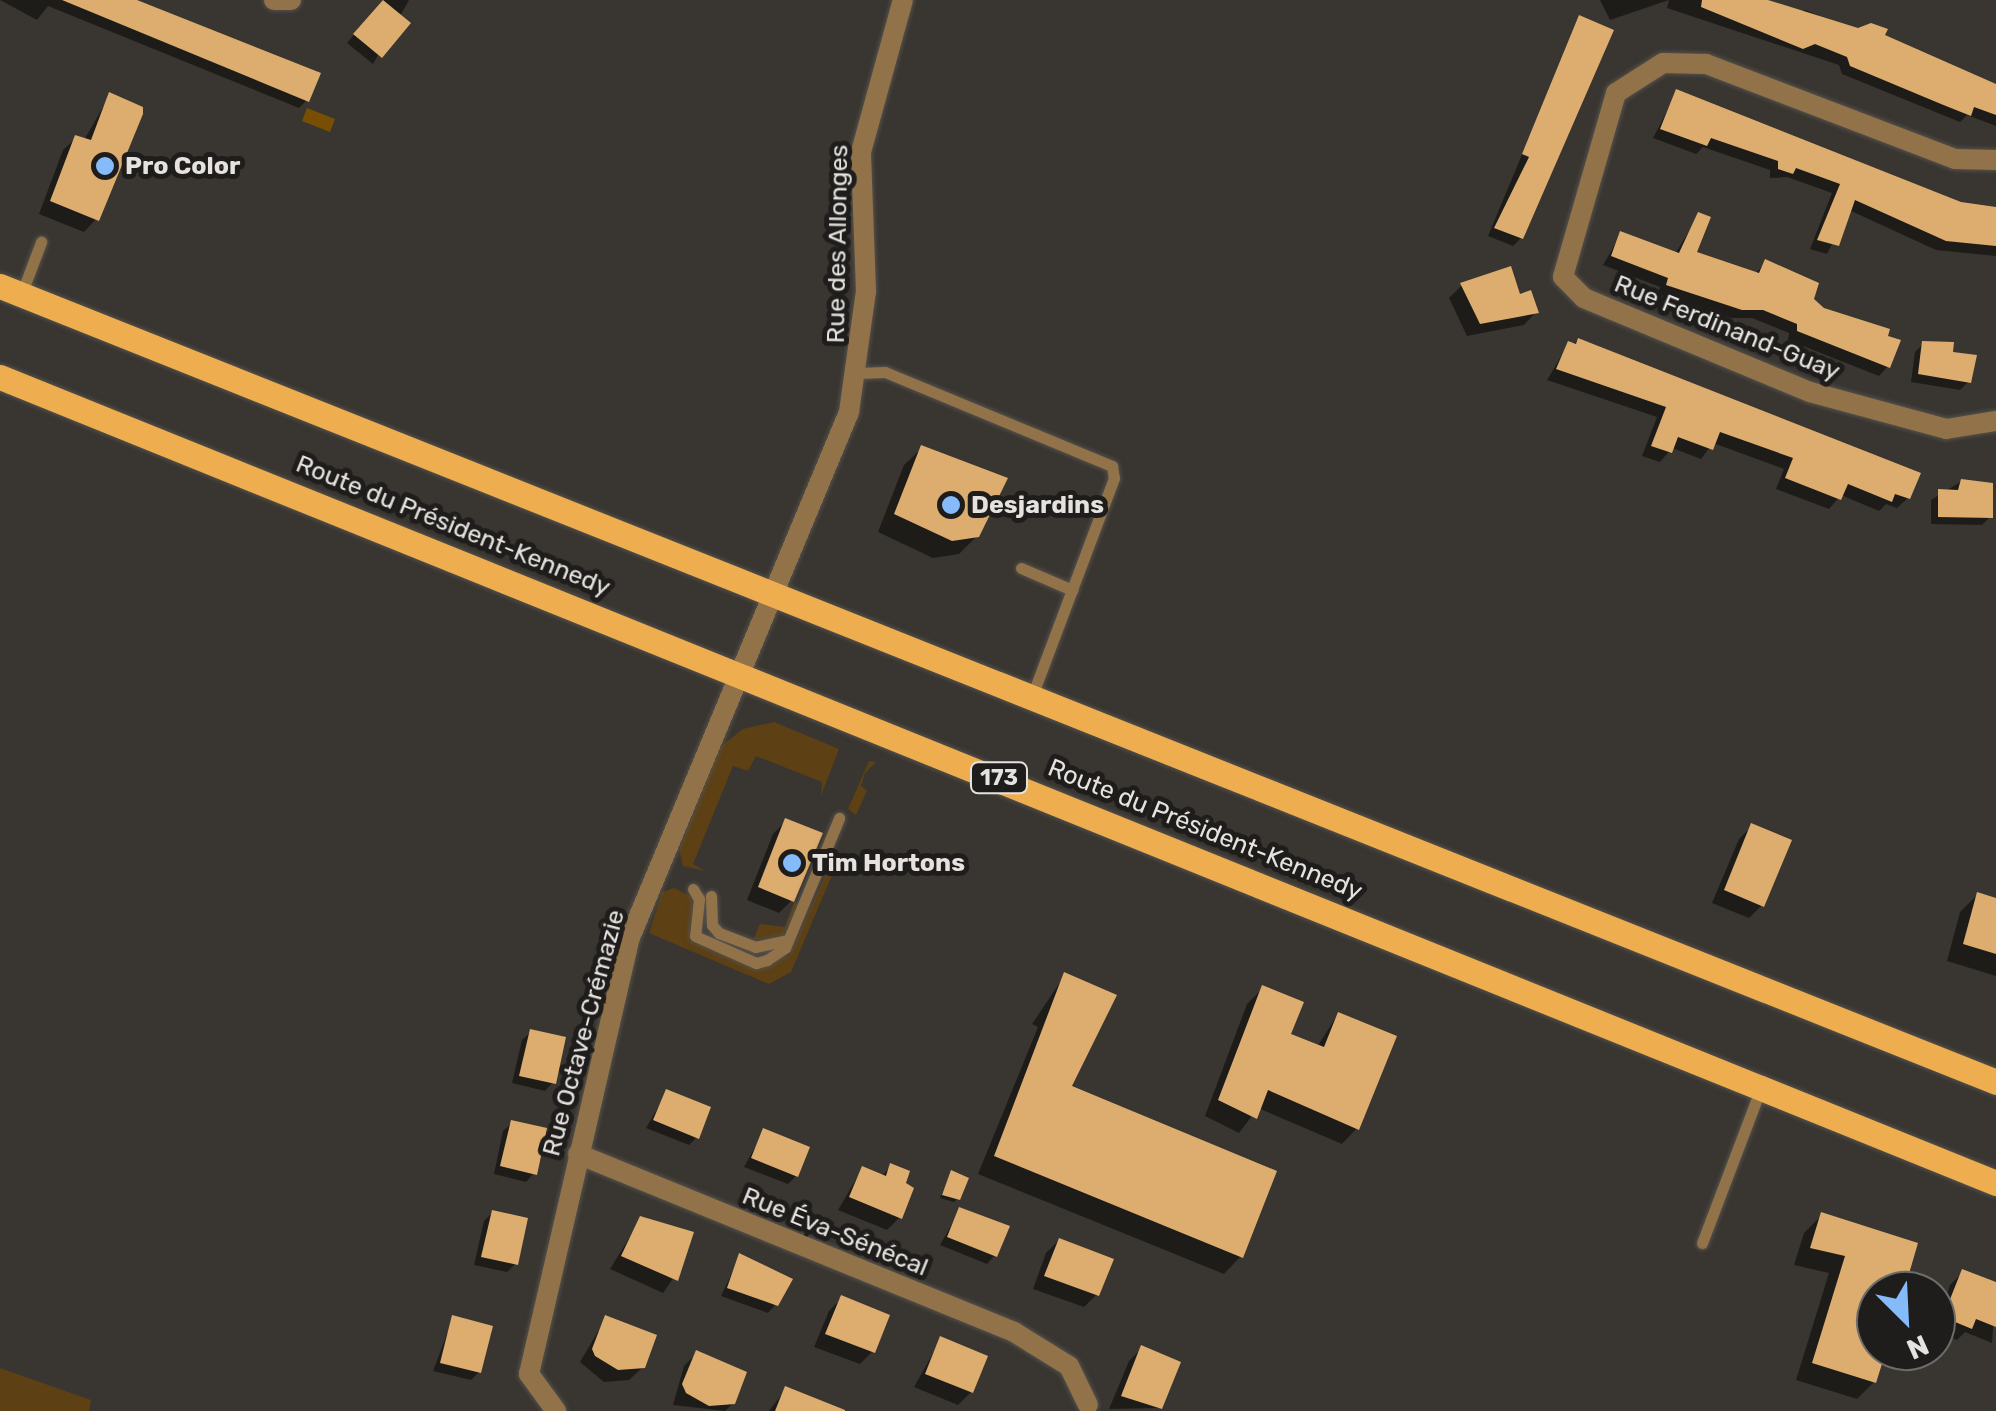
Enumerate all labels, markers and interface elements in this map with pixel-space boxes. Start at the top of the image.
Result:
street label: Rue des Allonges [821,144,855,344]
place label: Pro Color [125,151,240,181]
marker: Pro Color [94,155,116,177]
street label: Rue Ferdinand-Guay [1610,269,1844,387]
street label: Route du Président-Kennedy [292,449,614,603]
place label: Desjardins [971,490,1104,520]
marker: Desjardins [940,494,962,516]
street label: Route du Président-Kennedy [1044,753,1366,907]
road number: 173 [969,761,1029,795]
place label: Tim Hortons [812,848,965,878]
marker: Tim Hortons [781,852,803,874]
street label: Rue Octave-Crémazie [537,907,631,1159]
street label: Rue Éva-Sénécal [738,1181,932,1283]
north arrow [1856,1271,1956,1371]
text: N [1902,1328,1934,1366]

